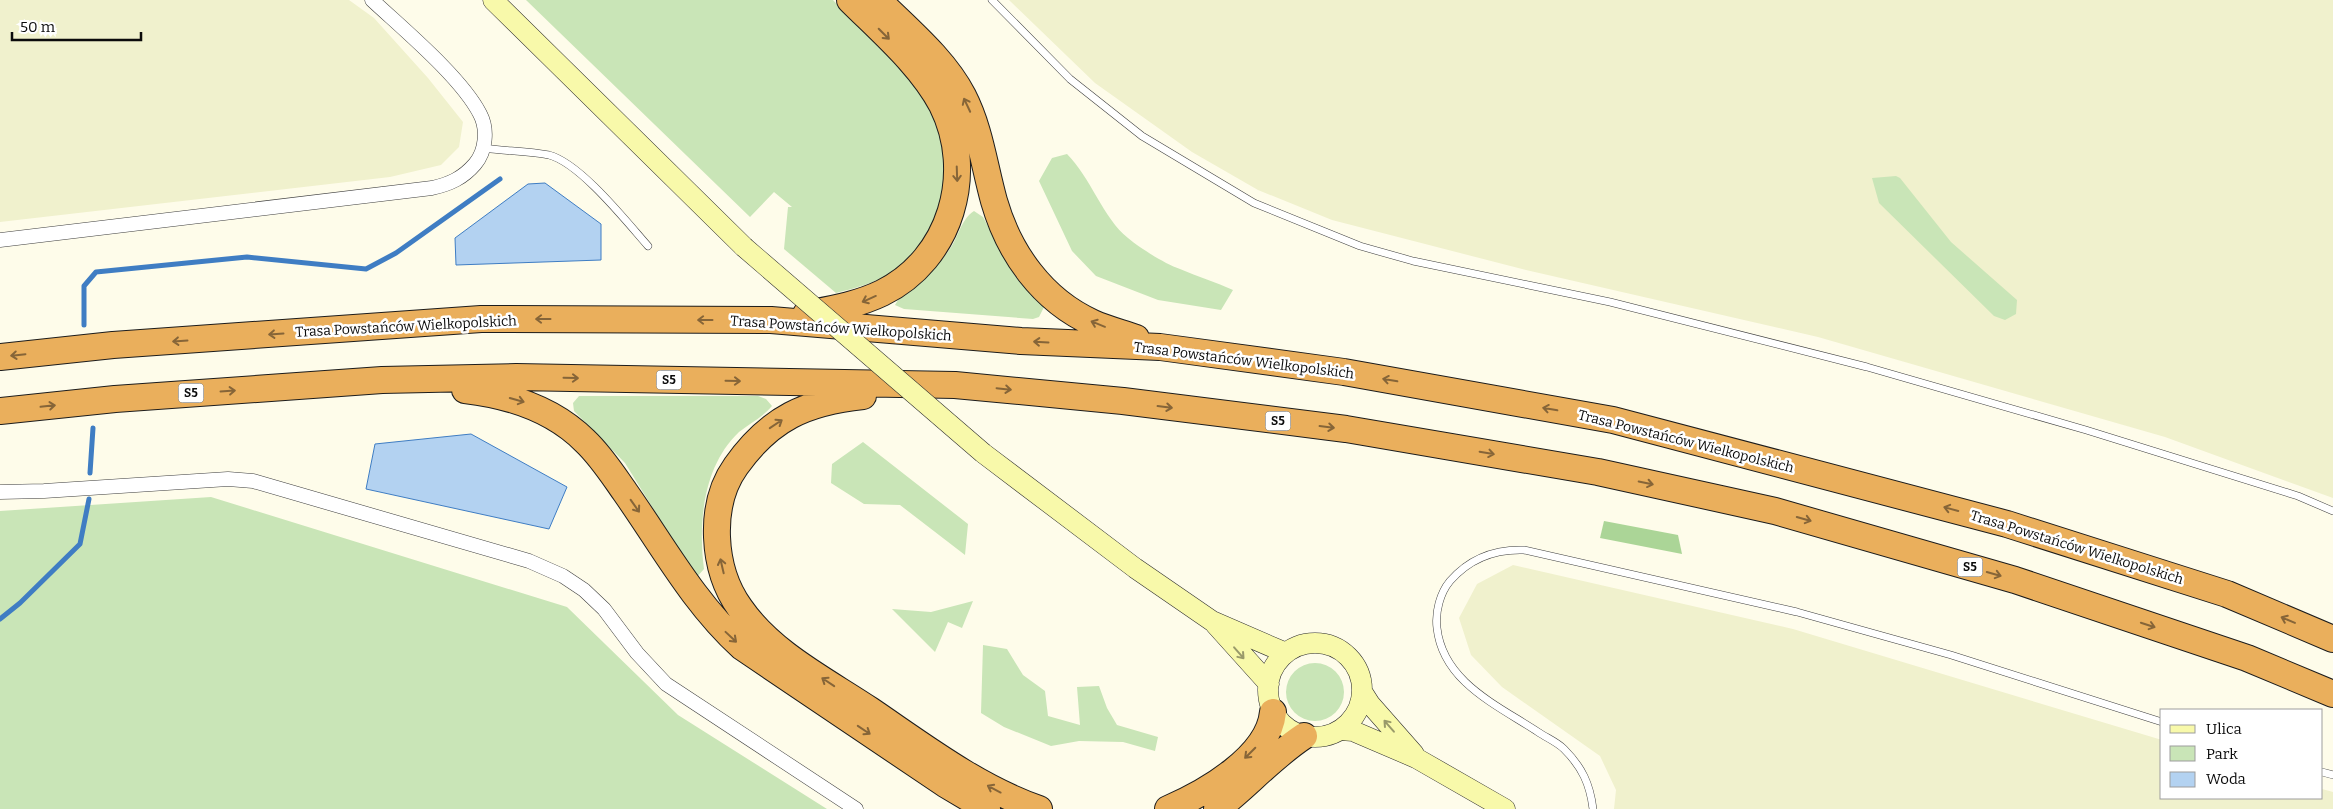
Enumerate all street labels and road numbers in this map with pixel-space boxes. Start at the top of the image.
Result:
street label: Trasa Powstańców Wielkopolskich [295,312,517,341]
street label: Trasa Powstańców Wielkopolskich [730,312,952,345]
street label: Trasa Powstańców Wielkopolskich [1133,339,1355,382]
road number: S5 [656,370,682,390]
road number: S5 [178,383,204,402]
street label: Trasa Powstańców Wielkopolskich [1576,406,1796,477]
road number: S5 [1266,412,1290,431]
street label: Trasa Powstańców Wielkopolskich [1968,507,2186,588]
road number: S5 [1958,558,1982,576]

